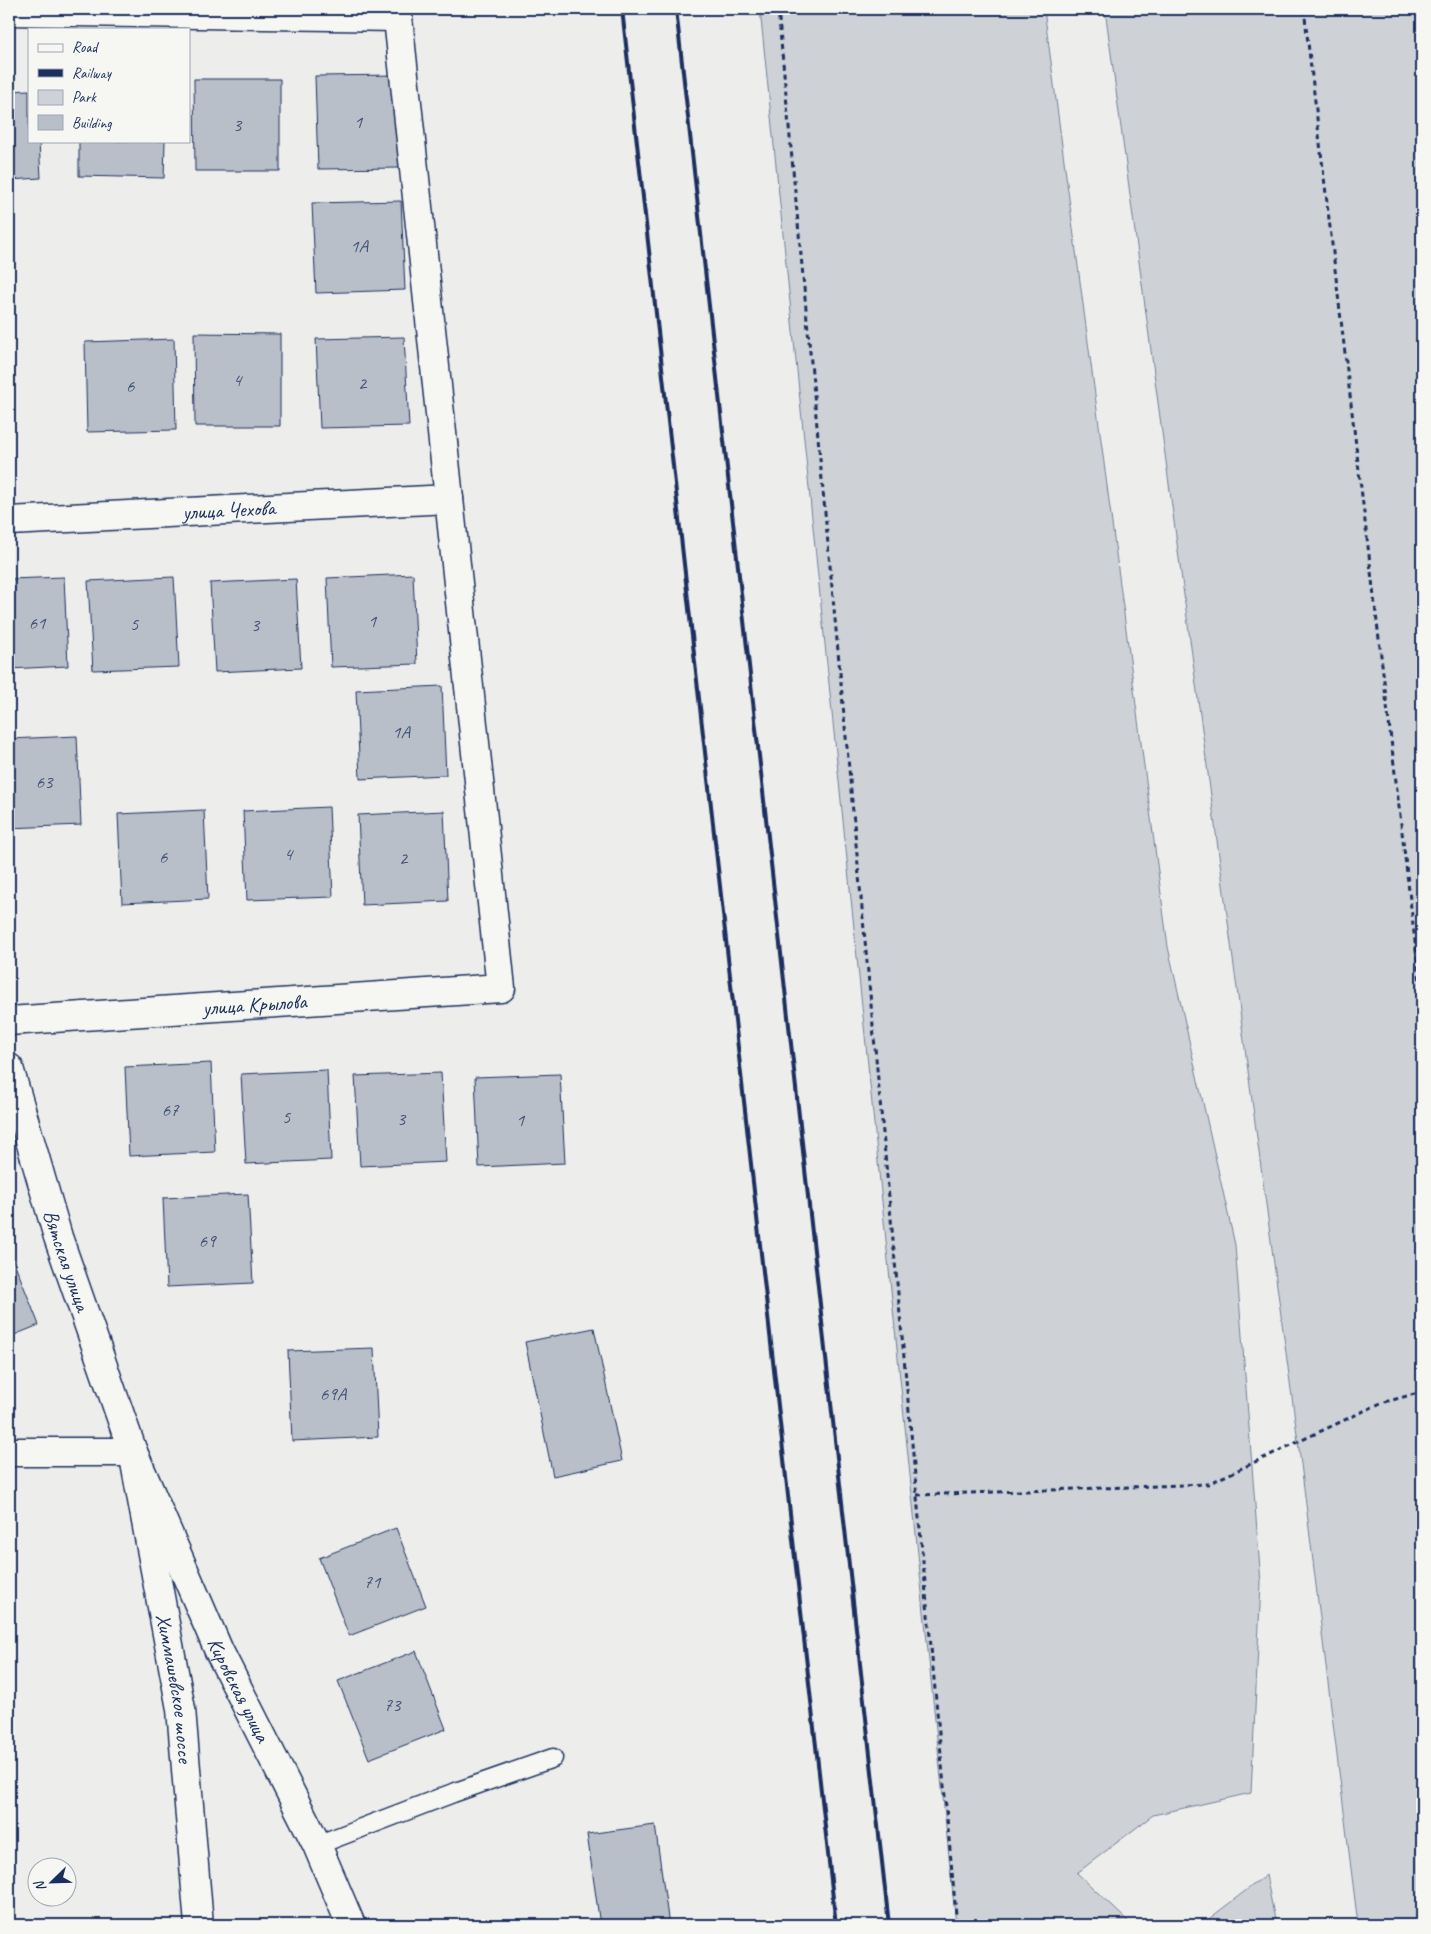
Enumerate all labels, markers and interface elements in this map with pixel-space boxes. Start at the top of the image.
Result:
legend [28,28,190,142]
text: Road [72,38,99,57]
text: Railway [72,64,113,83]
text: Park [72,88,97,107]
house number: 1 [354,110,364,134]
house number: 3 [233,113,243,137]
text: Building [72,114,112,133]
house number: 1А [350,234,370,258]
house number: 4 [233,368,244,392]
house number: 2 [358,371,368,395]
house number: 6 [126,374,136,398]
street label: улица Чехова [180,495,278,525]
house number: 1 [368,609,378,633]
house number: 61 [28,611,47,635]
house number: 5 [130,612,140,636]
house number: 3 [251,613,261,637]
house number: 1А [392,720,412,744]
house number: 63 [35,770,54,794]
house number: 4 [284,842,295,866]
house number: 6 [159,845,169,869]
house number: 2 [399,846,409,870]
street label: улица Крылова [200,988,309,1021]
house number: 67 [161,1098,180,1122]
house number: 5 [282,1105,292,1129]
house number: 3 [397,1107,407,1131]
house number: 1 [516,1108,526,1132]
street label: Вятская улица [38,1207,97,1317]
house number: 69 [198,1229,217,1253]
house number: 69А [320,1382,348,1406]
house number: 71 [363,1570,382,1594]
street label: Химмашевское шоссе [150,1612,199,1766]
street label: Кировская улица [202,1634,277,1748]
house number: 73 [383,1693,402,1717]
north arrow [28,1856,78,1906]
text: N [30,1877,50,1894]

